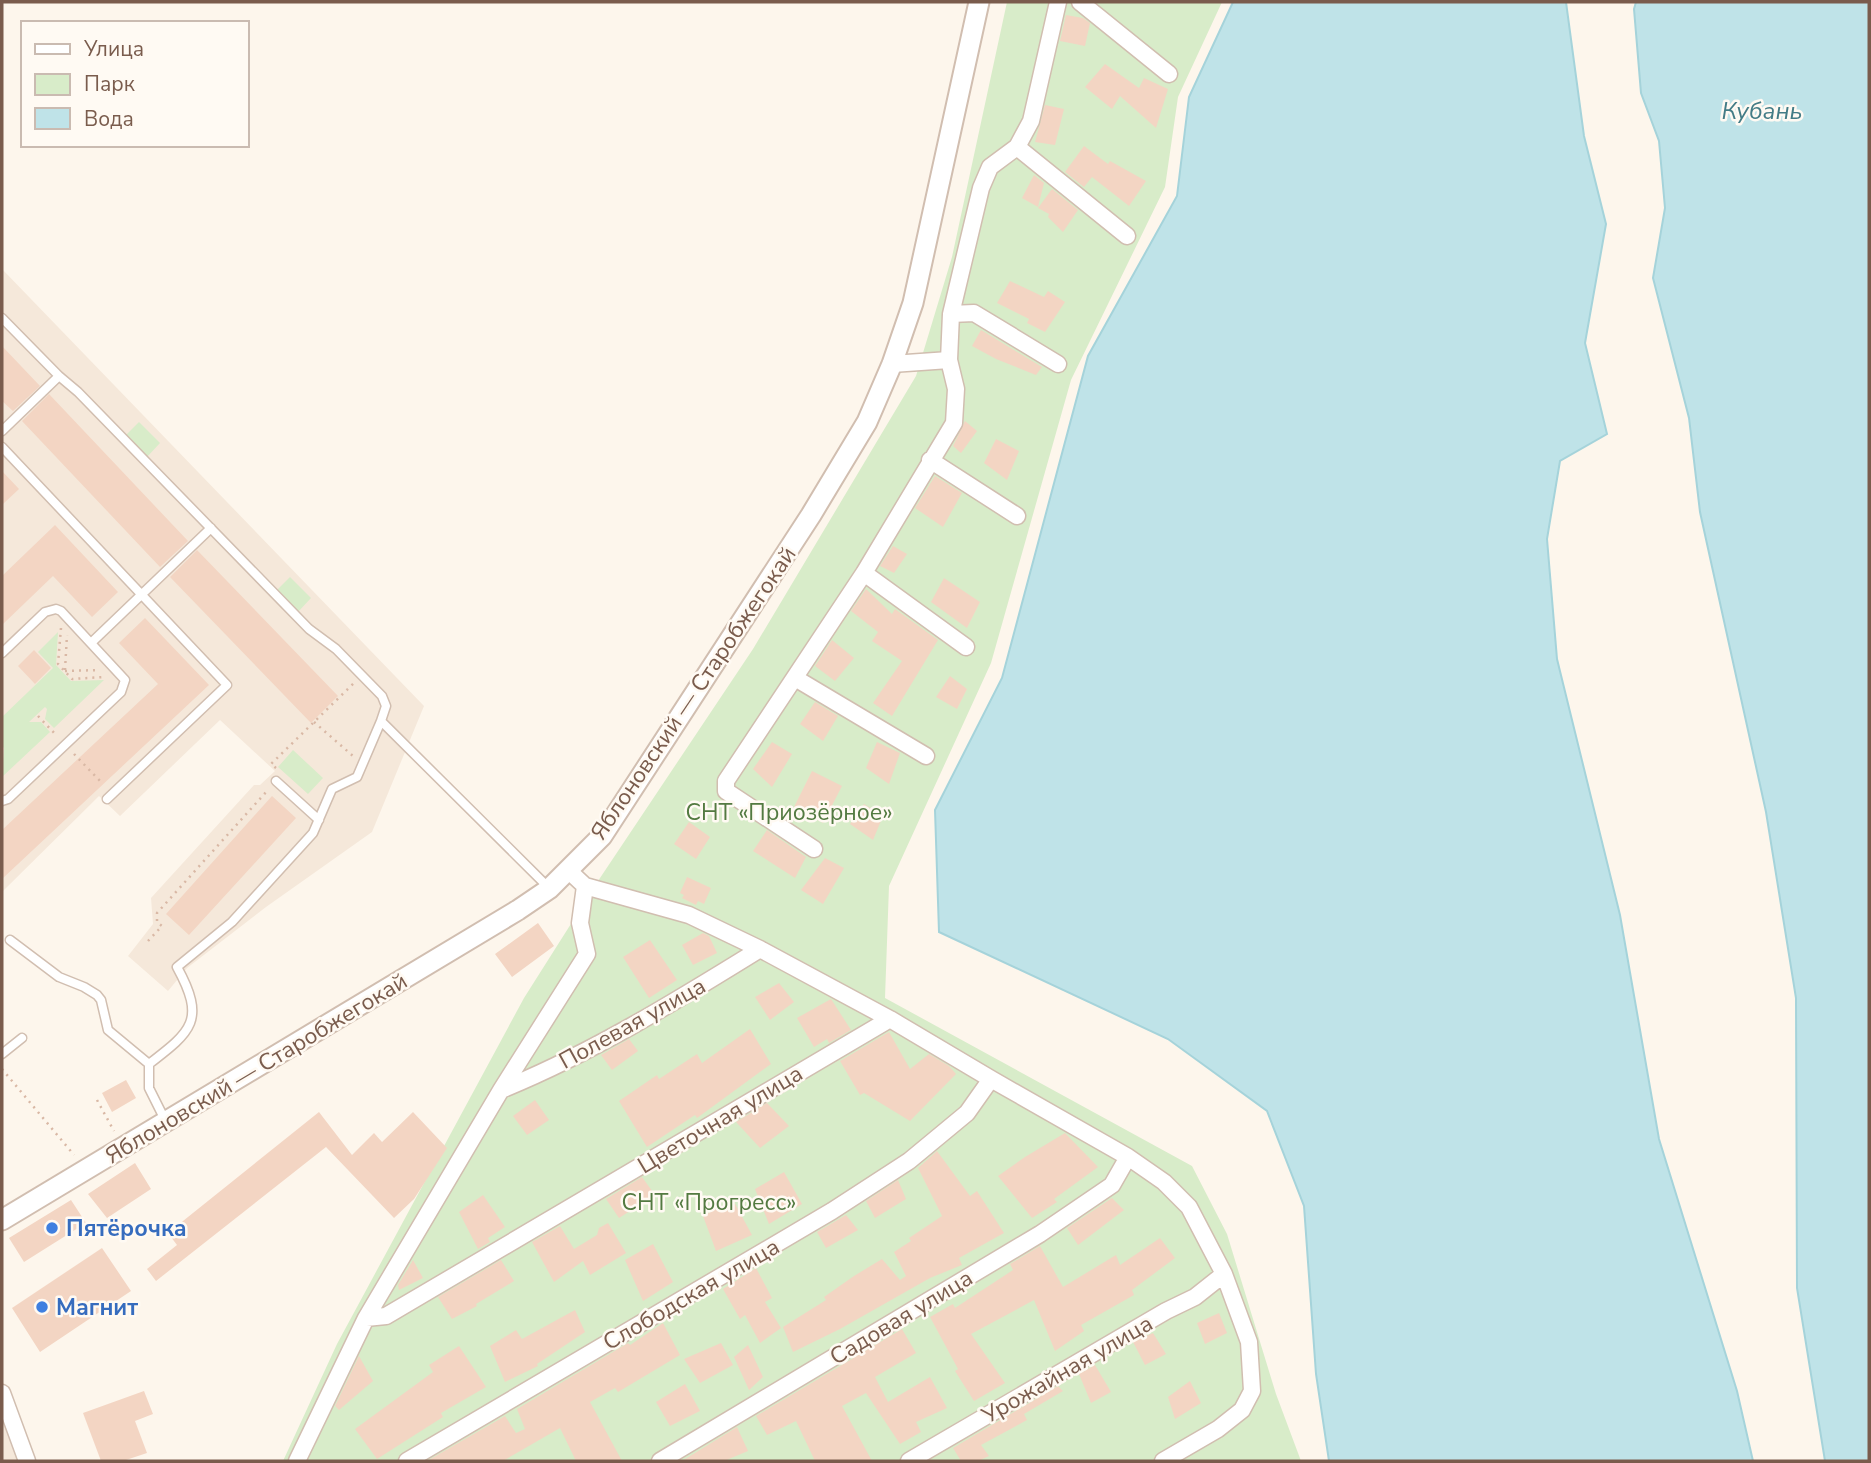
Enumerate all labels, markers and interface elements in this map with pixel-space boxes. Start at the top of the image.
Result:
legend [21,21,248,147]
text: Улица [83,35,144,63]
text: Парк [84,70,136,98]
water label: Кубань [1722,95,1802,127]
text: Вода [84,105,134,133]
street label: Яблоновский — Старобжегокай [583,541,803,846]
park label: СНТ «Приозёрное» [685,797,893,828]
street label: Яблоновский — Старобжегокай [99,966,413,1171]
street label: Полевая улица [553,970,711,1077]
street label: Цветочная улица [632,1058,809,1181]
park label: СНТ «Прогресс» [622,1187,796,1218]
place label: Пятёрочка [66,1213,187,1244]
marker: Пятёрочка [44,1220,60,1236]
street label: Слободская улица [597,1231,785,1358]
street label: Садовая улица [824,1262,979,1372]
place label: Магнит [56,1292,138,1323]
marker: Магнит [34,1299,50,1315]
street label: Урожайная улица [975,1308,1158,1431]

